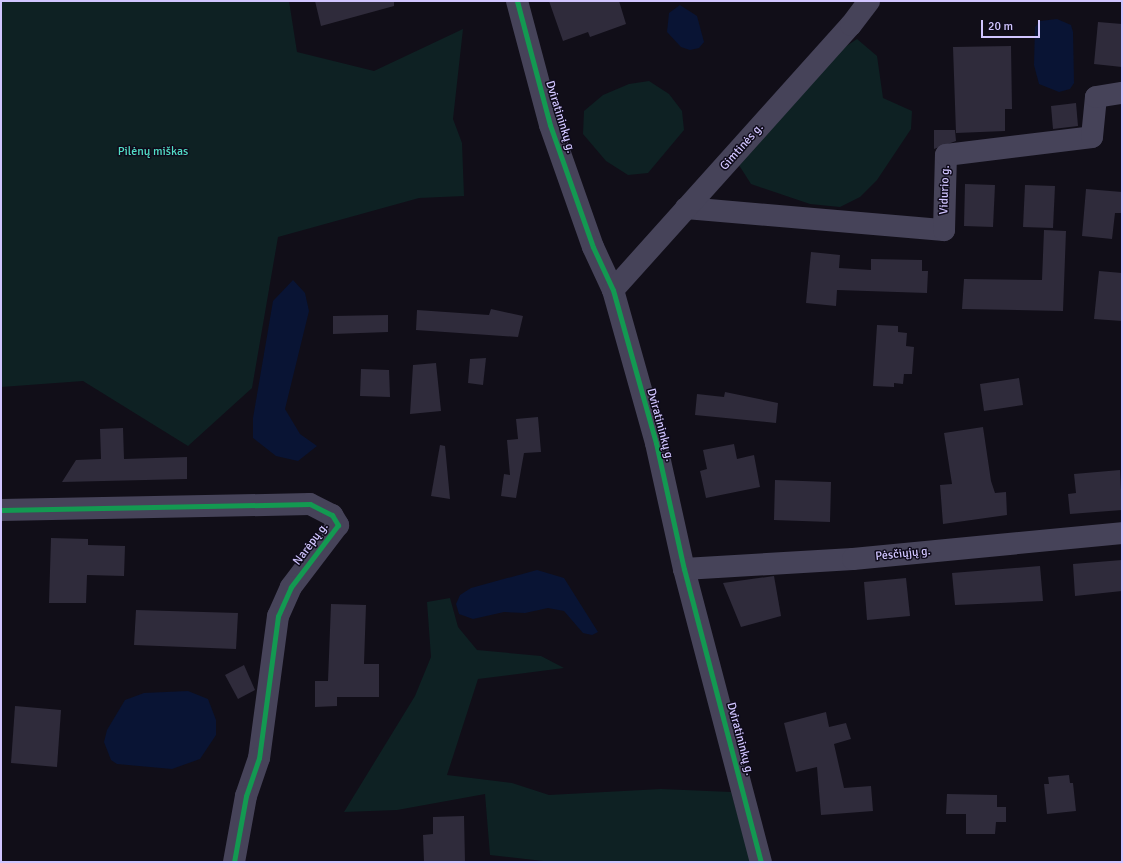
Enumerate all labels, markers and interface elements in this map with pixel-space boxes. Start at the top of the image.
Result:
scale bar [983,12,1042,38]
text: 20 m [988,19,1013,34]
street label: Dviratininkų g. [542,79,578,155]
street label: Gimtinės g. [717,121,767,173]
park label: Pilėnų miškas [118,145,188,159]
street label: Vidurio g. [937,165,953,215]
street label: Dviratininkų g. [643,387,677,463]
street label: Narėpų g. [290,520,332,568]
street label: Pėsčiųjų g. [875,544,931,564]
street label: Dviratininkų g. [723,701,757,777]

